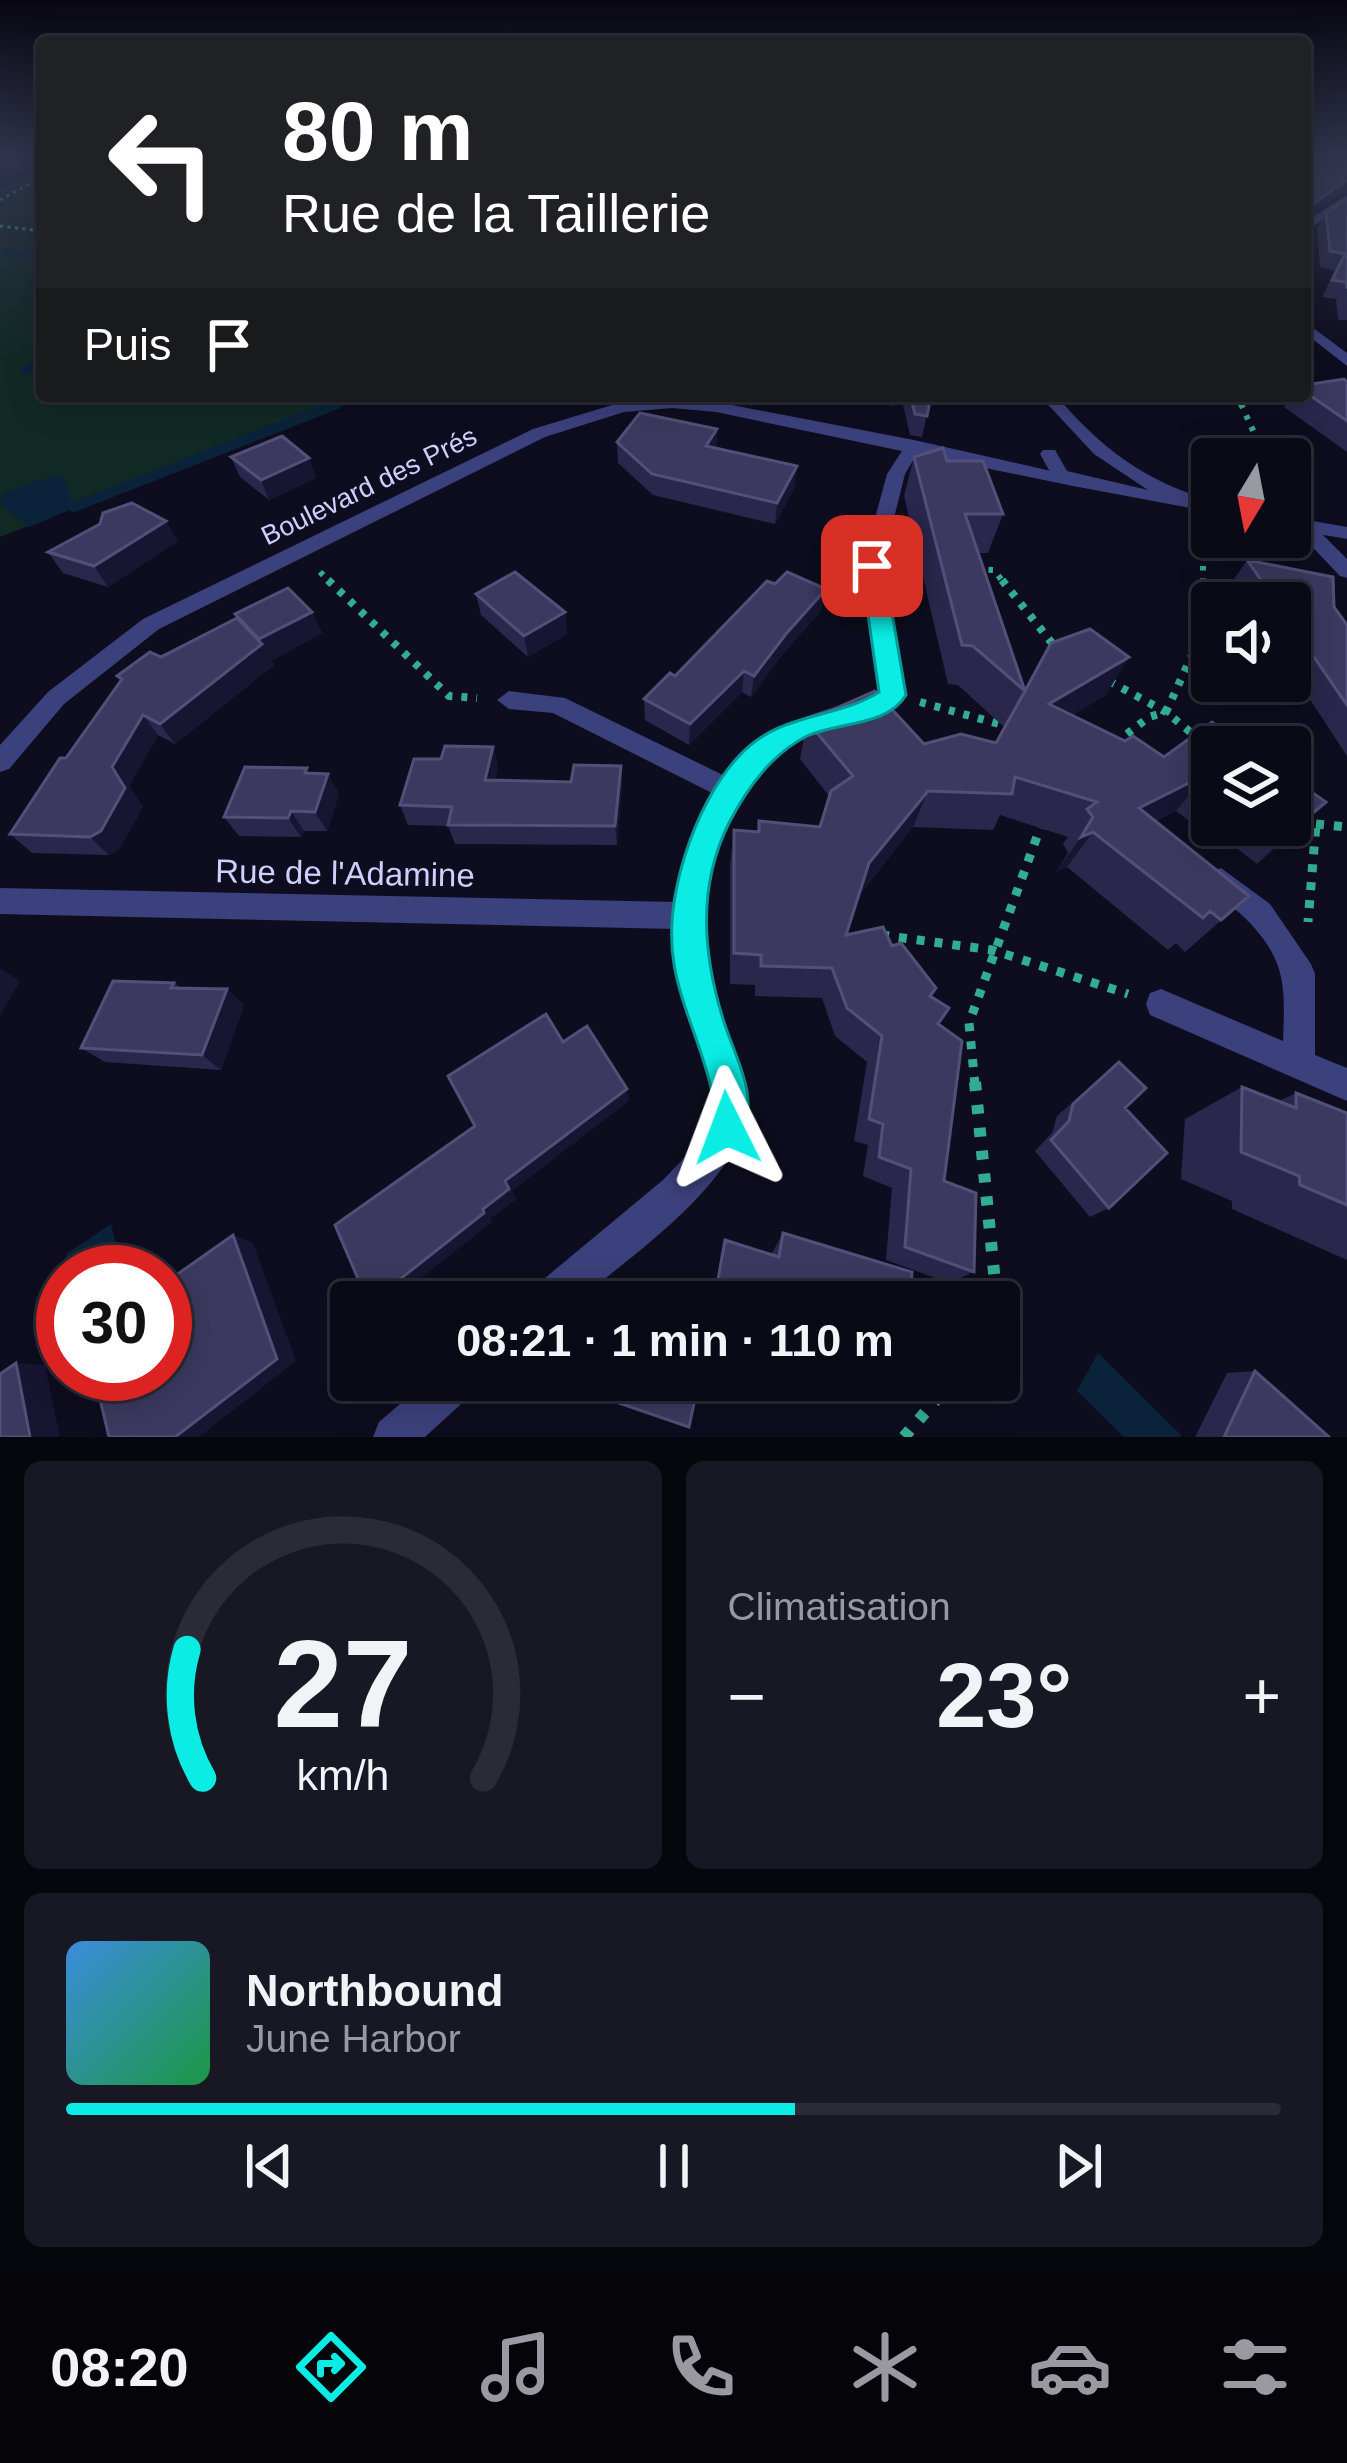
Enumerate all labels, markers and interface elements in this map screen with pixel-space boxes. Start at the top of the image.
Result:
icon: left [84,84,240,240]
text: 80 m [282,84,473,178]
text: Rue de la Taillerie [282,183,710,243]
icon: arrive [196,312,262,378]
text: Puis [84,319,172,370]
street label: Boulevard des Prés [257,421,481,551]
north arrow [1191,438,1311,558]
map controls [1191,438,1311,846]
pin [821,515,923,617]
icon: arrive [839,533,905,599]
button: sound [1191,582,1311,702]
button: layers [1191,726,1311,846]
street label: Rue de l'Adamine [215,852,475,894]
position arrow [664,1065,790,1191]
speed limit sign: 30 [36,1245,192,1401]
text: 08:21 · 1 min · 110 m [456,1315,894,1366]
text: Climatisation [728,1585,951,1628]
text: 27 [273,1614,412,1753]
text: 23° [936,1646,1072,1746]
text: − [728,1659,766,1733]
text: + [1242,1659,1281,1733]
text: km/h [296,1751,389,1799]
text: Northbound [246,1965,503,2016]
text: June Harbor [246,2017,461,2060]
icon: previous [236,2133,302,2199]
icon: pause [641,2133,707,2199]
icon: next [1046,2133,1112,2199]
icon: directions [289,2325,373,2409]
icon: music [474,2325,558,2409]
icon: phone [659,2325,743,2409]
icon: climate [843,2325,927,2409]
icon: car [1028,2325,1112,2409]
icon: filters [1213,2325,1297,2409]
text: 08:20 [50,2337,188,2397]

